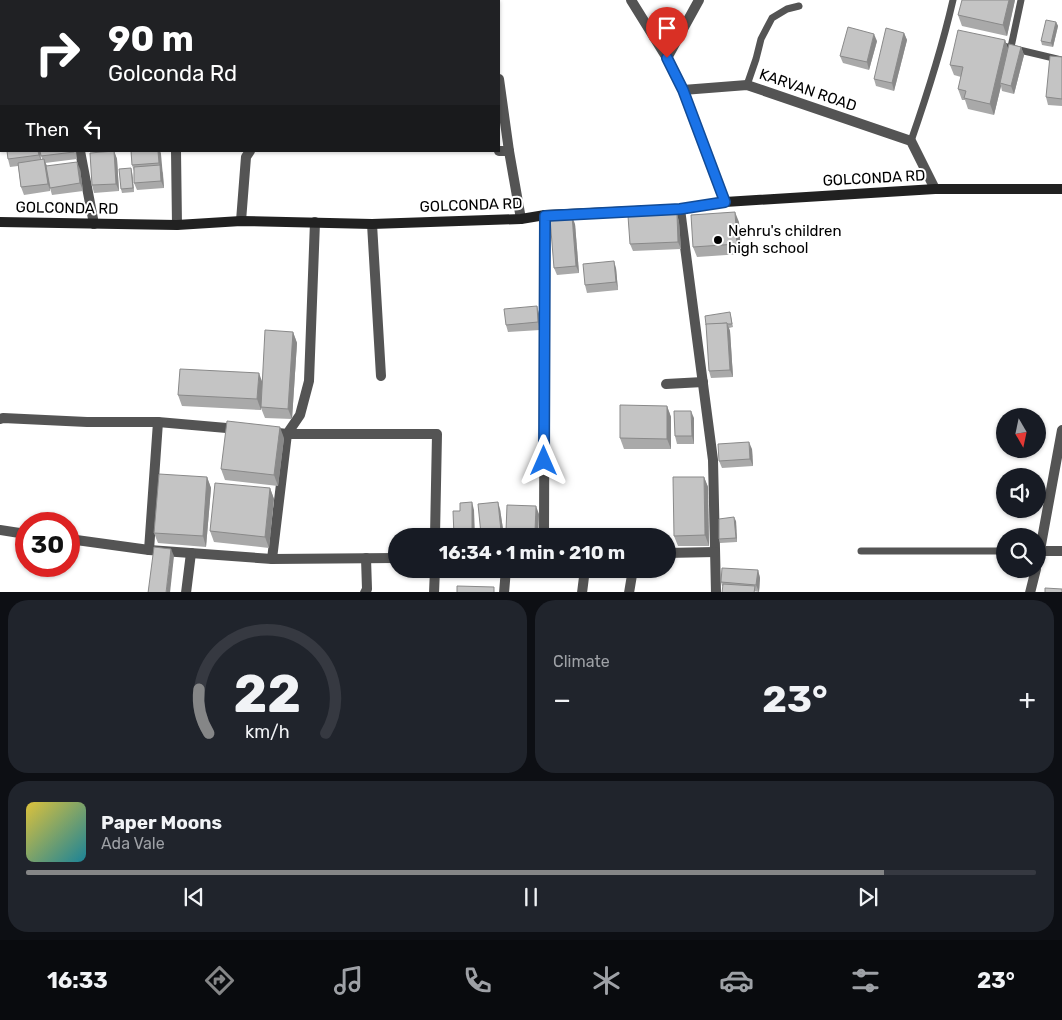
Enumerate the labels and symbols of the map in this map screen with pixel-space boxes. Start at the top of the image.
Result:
pin [646,7,688,58]
street label: KARVAN ROAD [757,65,859,115]
street label: GOLCONDA RD [822,166,926,190]
street label: GOLCONDA RD [419,194,523,216]
street label: GOLCONDA RD [15,198,119,218]
place label: Nehru's children high school [728,222,842,257]
marker: Nehru's children high school [712,234,724,246]
north arrow [996,408,1046,458]
position arrow [517,434,569,486]
speed limit sign: 30 [15,512,80,577]

